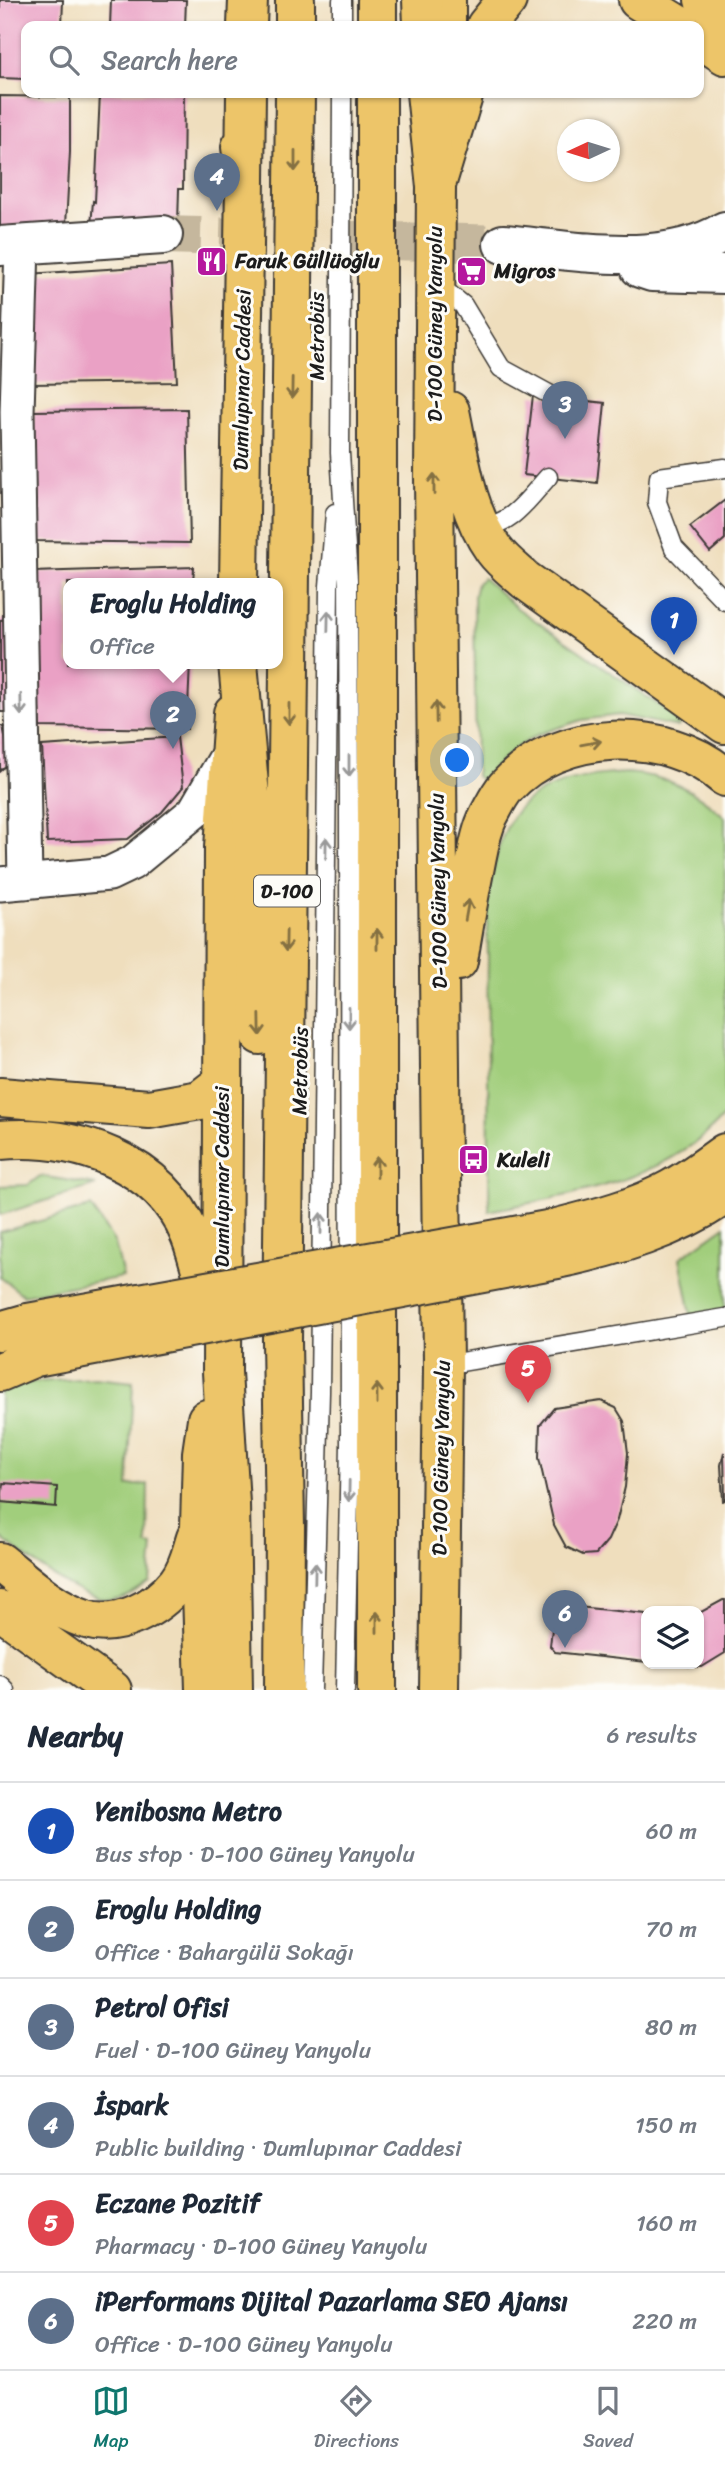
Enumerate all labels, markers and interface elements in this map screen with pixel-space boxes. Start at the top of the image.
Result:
search box [21,21,704,98]
text: Search here [101,37,238,83]
icon: search [45,41,83,79]
north arrow [557,119,620,182]
one-way arrow [288,149,302,172]
pin: 4 [194,153,240,211]
street label: D-100 Güney Yanyolu [416,225,454,422]
place label: Faruk Güllüoğlu [234,242,380,280]
restaurant icon: Faruk Güllüoğlu [195,244,229,278]
place label: Migros [493,252,556,290]
supermarket icon: Migros [454,254,488,288]
street label: Dumlupınar Caddesi [221,288,263,471]
street label: Metrobüs [298,291,336,380]
one-way arrow [285,377,299,400]
pin: 3 [542,381,588,439]
one-way arrow [427,473,441,496]
popup [63,578,283,669]
text: Eroglu Holding [90,580,256,626]
pin: 1 [651,597,697,655]
one-way arrow [321,610,335,633]
text: Office [90,626,155,667]
pin: 2 [150,691,196,749]
one-way arrow [14,694,28,717]
one-way arrow [429,700,443,723]
one-way arrow [283,702,296,725]
one-way arrow [579,736,602,750]
your location [440,743,474,777]
one-way arrow [342,755,356,778]
street label: D-100 Güney Yanyolu [417,792,459,989]
one-way arrow [319,837,333,860]
road number: D-100 [254,876,320,906]
one-way arrow [460,899,474,922]
one-way arrow [370,928,384,951]
one-way arrow [280,930,293,953]
one-way arrow [342,1007,356,1030]
one-way arrow [253,1013,267,1036]
street label: Metrobüs [280,1026,320,1116]
street label: Dumlupınar Caddesi [203,1085,241,1268]
place label: Kuleli [496,1141,551,1179]
bus stop icon: Kuleli [457,1143,491,1177]
one-way arrow [370,1156,384,1179]
one-way arrow [314,1212,328,1235]
pin: 5 [505,1345,551,1403]
street label: D-100 Güney Yanyolu [420,1359,462,1556]
one-way arrow [370,1383,384,1406]
one-way arrow [342,1479,356,1502]
one-way arrow [309,1562,322,1585]
pin: 6 [542,1590,588,1648]
map controls [641,1606,704,1669]
button: layers [641,1606,704,1669]
one-way arrow [370,1611,384,1634]
text: Nearby [28,1709,123,1763]
text: 6 results [607,1715,697,1756]
text: Yenibosna Metro [95,1788,282,1834]
text: 1 [46,1811,56,1852]
text: 60 m [646,1811,697,1852]
text: Bus stop · D-100 Güney Yanyolu [95,1834,415,1875]
text: Eroglu Holding [95,1886,261,1932]
text: 2 [44,1909,58,1950]
text: 70 m [646,1909,697,1950]
text: Office · Bahargülü Sokağı [95,1932,354,1973]
text: Petrol Ofisi [95,1984,229,2030]
text: 3 [45,2007,57,2048]
text: 80 m [645,2007,697,2048]
text: Fuel · D-100 Güney Yanyolu [95,2030,371,2071]
text: İspark [95,2082,169,2128]
text: 4 [44,2105,58,2146]
text: 150 m [635,2105,697,2146]
text: Public building · Dumlupınar Caddesi [95,2128,461,2169]
text: Eczane Pozitif [95,2180,260,2226]
text: 5 [44,2203,58,2244]
text: 160 m [636,2203,697,2244]
text: Pharmacy · D-100 Güney Yanyolu [95,2226,427,2267]
text: iPerformans Dijital Pazarlama SEO Ajansı [95,2278,568,2324]
text: 6 [44,2301,58,2342]
text: 220 m [632,2301,697,2342]
text: Office · D-100 Güney Yanyolu [95,2324,393,2365]
tab: Map [92,2382,130,2457]
tab: Directions [314,2382,399,2457]
tab: Saved [583,2382,633,2457]

